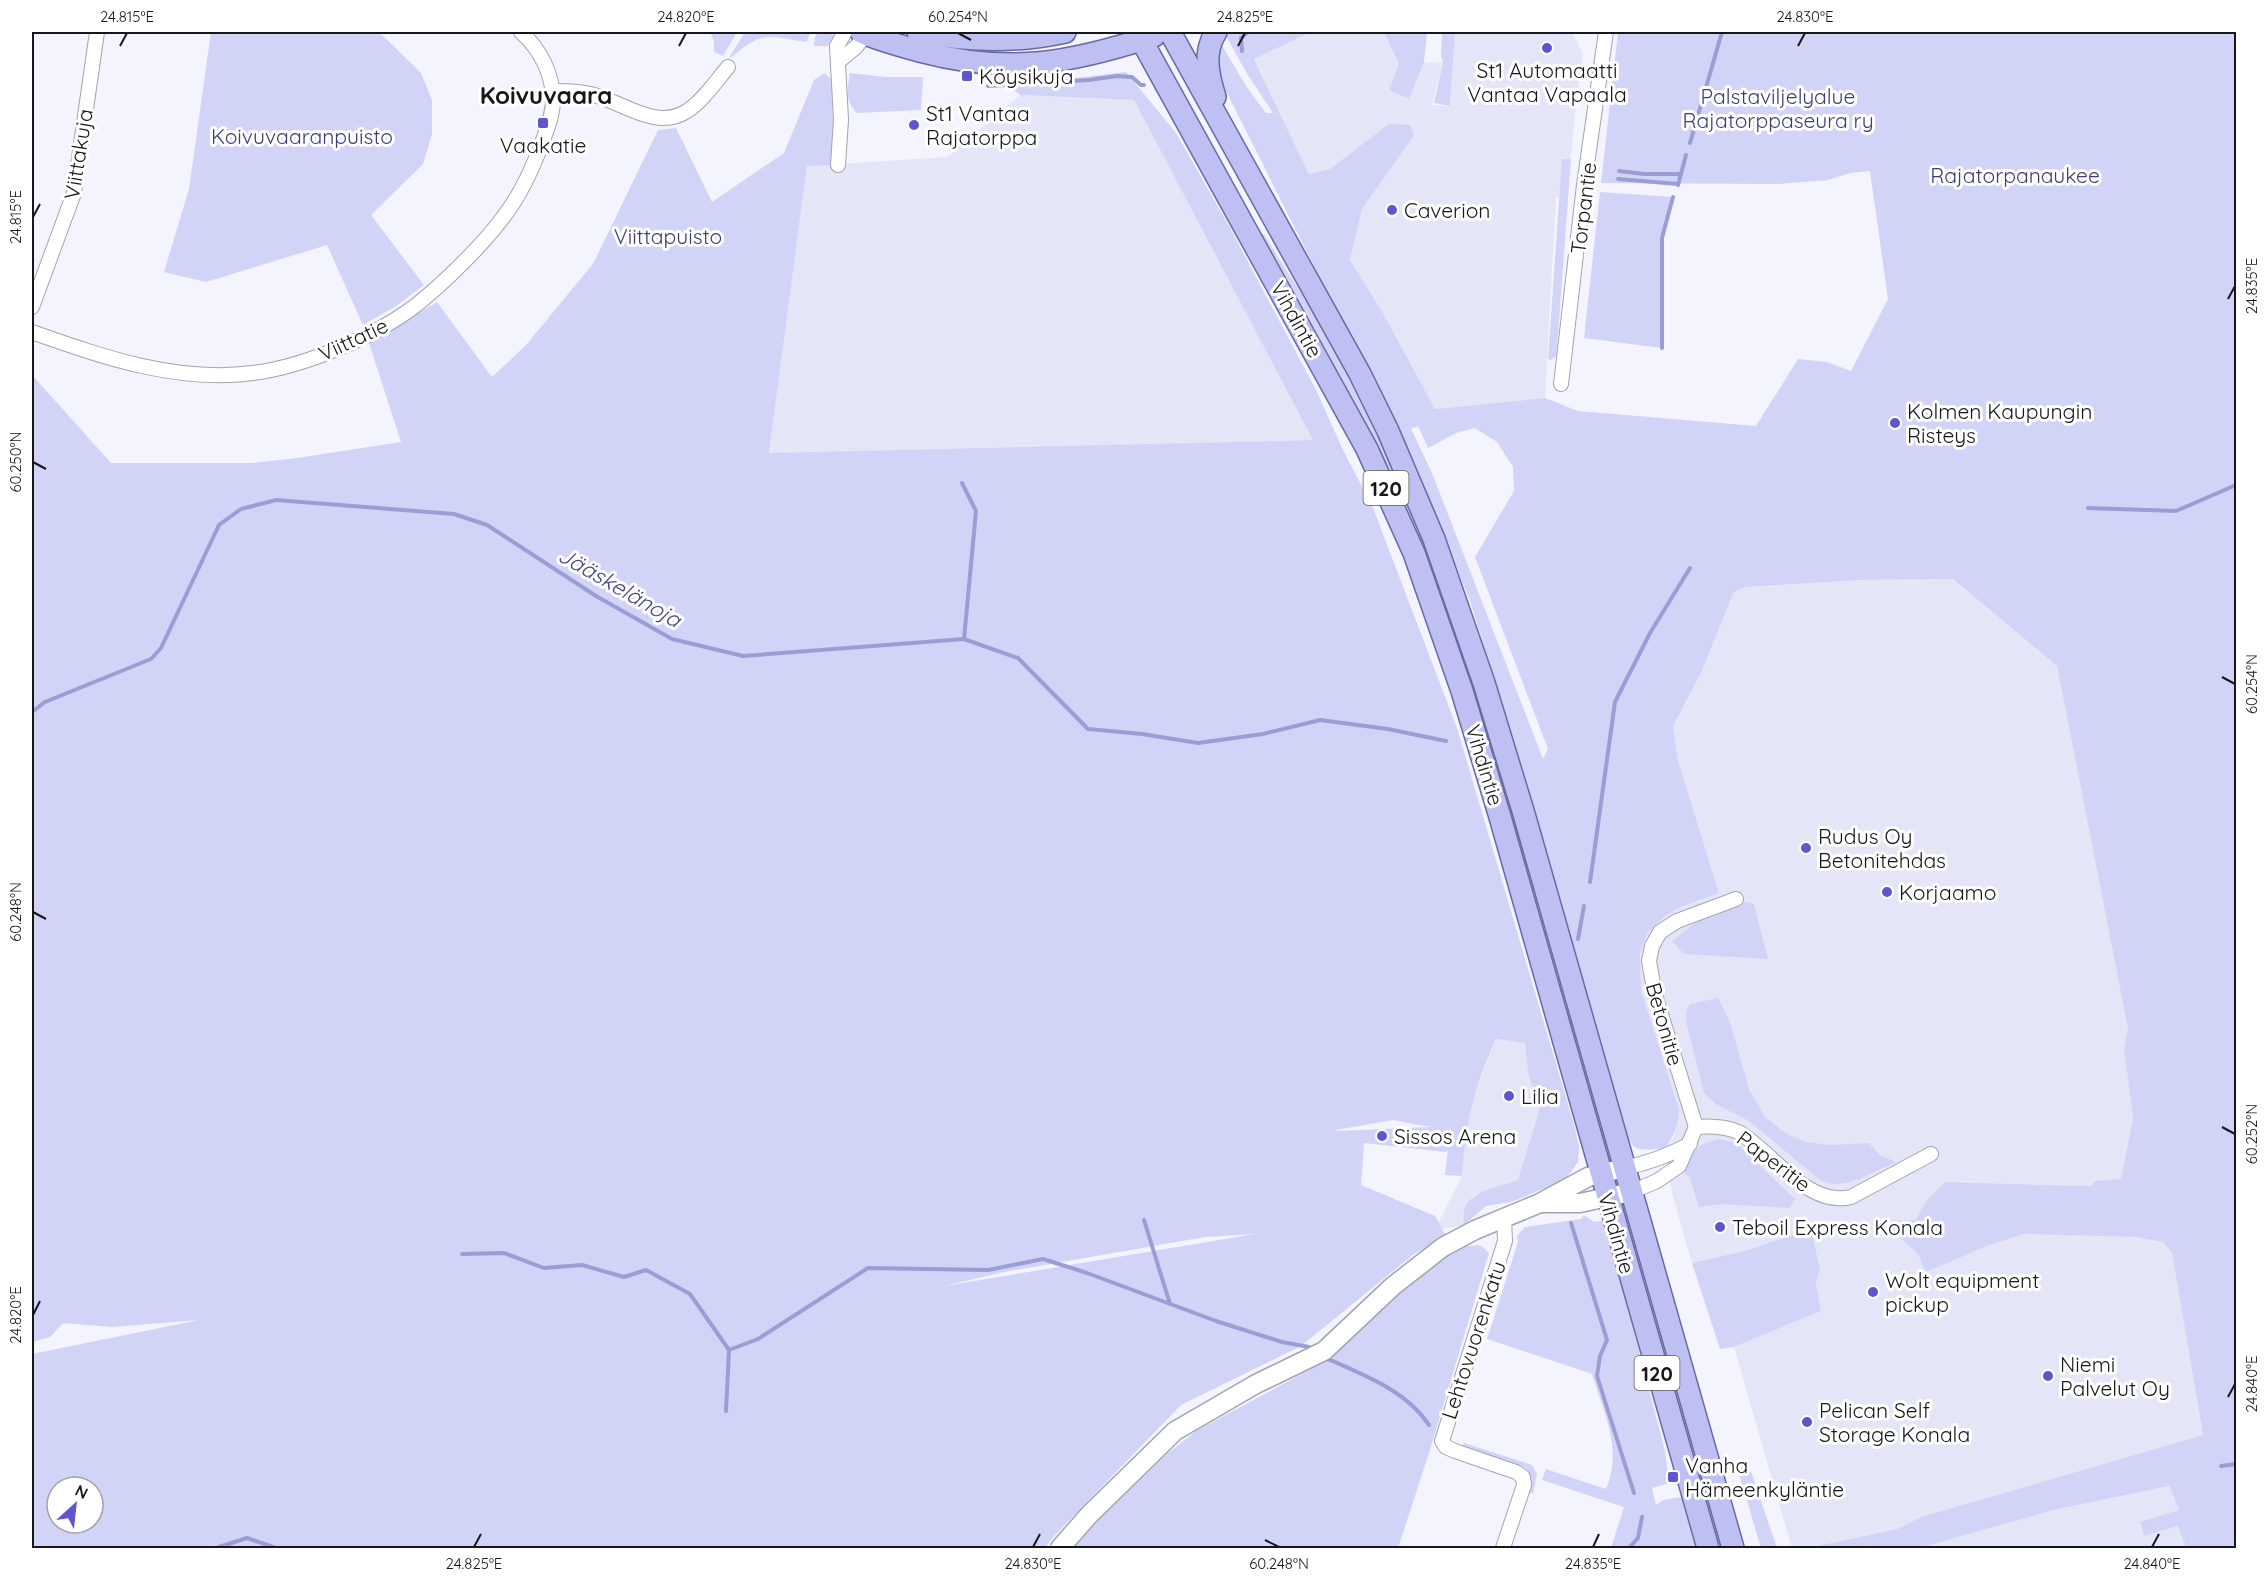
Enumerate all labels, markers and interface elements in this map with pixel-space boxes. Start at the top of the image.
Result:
text: 24.815°E [100,7,154,26]
text: 24.820°E [657,7,715,26]
text: 60.254°N [928,7,988,26]
text: 24.825°E [1217,7,1273,26]
text: 24.830°E [1776,7,1834,26]
marker: St1 Automaatti Vantaa Vapaala [1540,41,1554,55]
place label: St1 Automaatti Vantaa Vapaala [1467,57,1627,107]
place label: Köysikuja [979,63,1073,89]
marker: Köysikuja [960,69,974,83]
district label: Koivuvaara [480,80,612,110]
park label: Palstaviljelyalue Rajatorppaseura ry [1682,83,1874,133]
place label: St1 Vantaa Rajatorppa [926,100,1037,150]
street label: Viittakuja [58,107,98,201]
marker: Vaakatie [536,116,550,130]
marker: St1 Vantaa Rajatorppa [907,118,921,132]
park label: Koivuvaaranpuisto [211,123,393,149]
place label: Vaakatie [500,132,586,158]
street label: Torpantie [1564,161,1602,255]
park label: Rajatorpanaukee [1930,162,2100,188]
text: 24.815°E [6,190,25,244]
place label: Caverion [1404,197,1490,223]
marker: Caverion [1385,203,1399,217]
park label: Viittapuisto [614,223,722,249]
text: 24.835°E [2242,258,2261,314]
street label: Vihdintie [1265,276,1329,362]
street label: Viittatie [314,312,392,366]
place label: Kolmen Kaupungin Risteys [1907,398,2092,448]
marker: Kolmen Kaupungin Risteys [1888,416,1902,430]
text: 60.250°N [6,431,25,493]
road number: 120 [1364,471,1408,505]
water label: Jääskelänoja [554,541,688,634]
text: 60.254°N [2242,654,2261,714]
street label: Vihdintie [1460,721,1510,809]
place label: Rudus Oy Betonitehdas [1818,823,1946,873]
marker: Rudus Oy Betonitehdas [1799,841,1813,855]
place label: Korjaamo [1899,879,1996,905]
text: 60.248°N [6,882,25,942]
marker: Korjaamo [1880,885,1894,899]
street label: Betonitie [1641,979,1689,1069]
place label: Lilia [1521,1083,1559,1109]
marker: Lilia [1502,1089,1516,1103]
text: 60.252°N [2242,1104,2261,1164]
place label: Sissos Arena [1394,1123,1516,1149]
street label: Paperitie [1732,1125,1816,1197]
marker: Sissos Arena [1375,1129,1389,1143]
street label: Vihdintie [1593,1189,1641,1277]
place label: Teboil Express Konala [1732,1214,1943,1240]
marker: Teboil Express Konala [1713,1220,1727,1234]
street label: Lehtovuorenkatu [1435,1258,1511,1422]
place label: Wolt equipment pickup [1885,1267,2039,1317]
marker: Wolt equipment pickup [1866,1285,1880,1299]
text: 24.820°E [6,1286,25,1344]
place label: Niemi Palvelut Oy [2060,1351,2170,1401]
text: 24.840°E [2242,1355,2261,1413]
road number: 120 [1634,1356,1680,1390]
marker: Niemi Palvelut Oy [2041,1369,2055,1383]
place label: Pelican Self Storage Konala [1819,1397,1970,1447]
marker: Pelican Self Storage Konala [1800,1415,1814,1429]
place label: Vanha Hämeenkyläntie [1685,1452,1844,1502]
marker: Vanha Hämeenkyläntie [1666,1470,1680,1484]
north arrow [45,1475,105,1535]
text: N [72,1480,92,1503]
text: 24.825°E [446,1554,502,1573]
text: 24.830°E [1004,1554,1062,1573]
text: 60.248°N [1249,1554,1309,1573]
text: 24.835°E [1565,1554,1621,1573]
text: 24.840°E [2123,1554,2181,1573]

